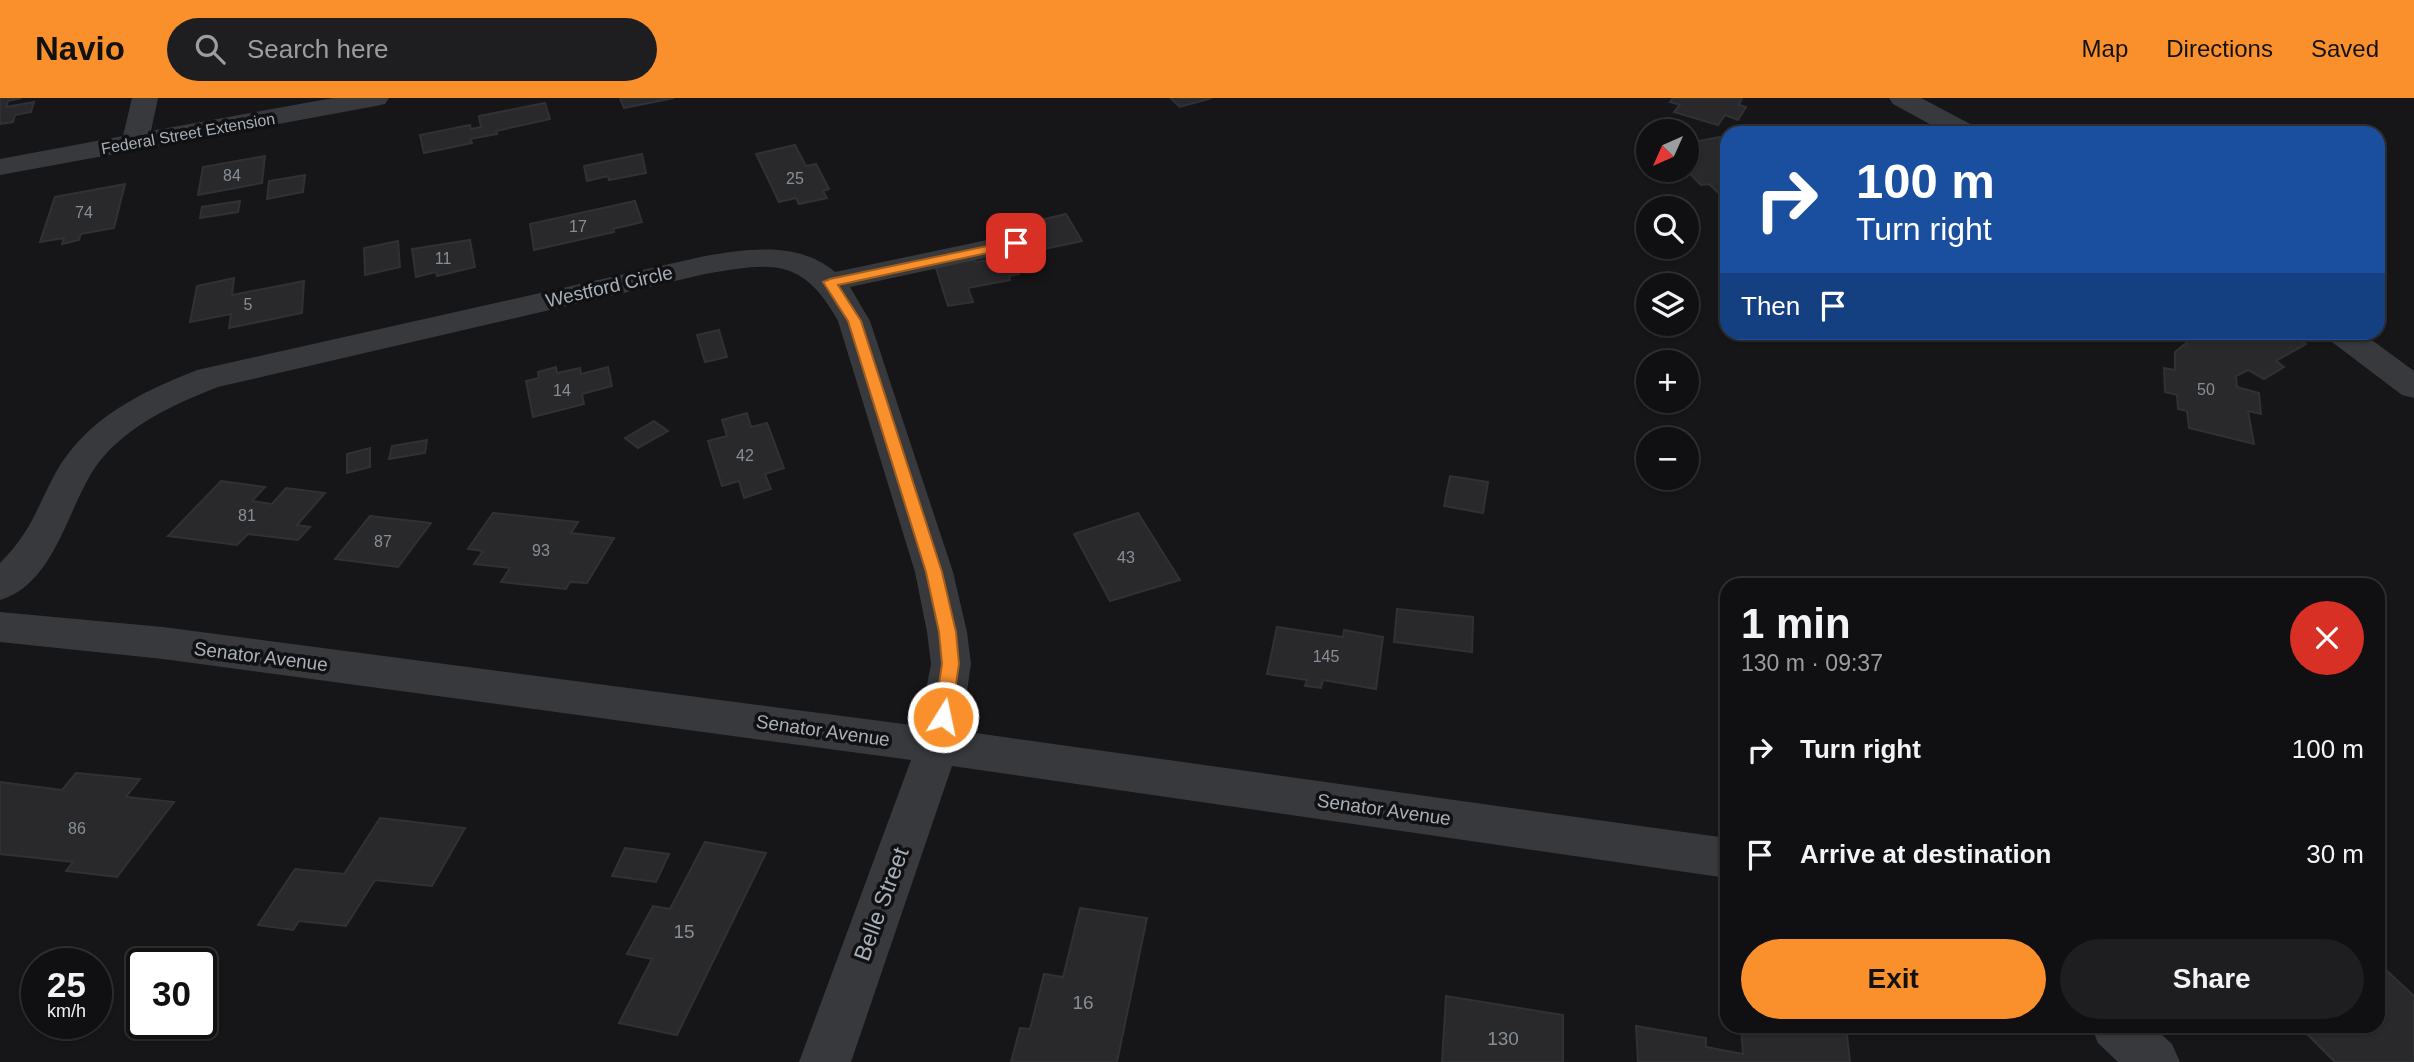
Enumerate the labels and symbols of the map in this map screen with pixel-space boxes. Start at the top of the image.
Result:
street label: Federal Street Extension [100,110,276,157]
north arrow [1636,119,1699,182]
house number: 84 [223,167,241,184]
house number: 25 [786,170,804,187]
house number: 74 [75,204,93,221]
pin [986,213,1046,273]
house number: 17 [569,218,587,235]
house number: 11 [435,250,451,267]
street label: Westford Circle [544,262,675,311]
house number: 5 [244,296,253,313]
house number: 50 [2197,381,2215,398]
house number: 14 [553,382,571,399]
house number: 42 [736,447,754,464]
house number: 81 [238,507,256,524]
house number: 87 [374,533,392,550]
house number: 93 [532,542,550,559]
house number: 43 [1117,549,1135,566]
street label: Senator Avenue [193,638,329,675]
house number: 145 [1313,648,1339,665]
position arrow [906,680,980,754]
street label: Senator Avenue [755,711,891,750]
street label: Senator Avenue [1316,790,1452,829]
house number: 86 [68,820,86,837]
street label: Belle Street [848,843,914,964]
house number: 15 [673,921,695,942]
speed limit sign: 30 [126,948,217,1039]
house number: 16 [1072,992,1094,1013]
house number: 130 [1487,1028,1519,1049]

